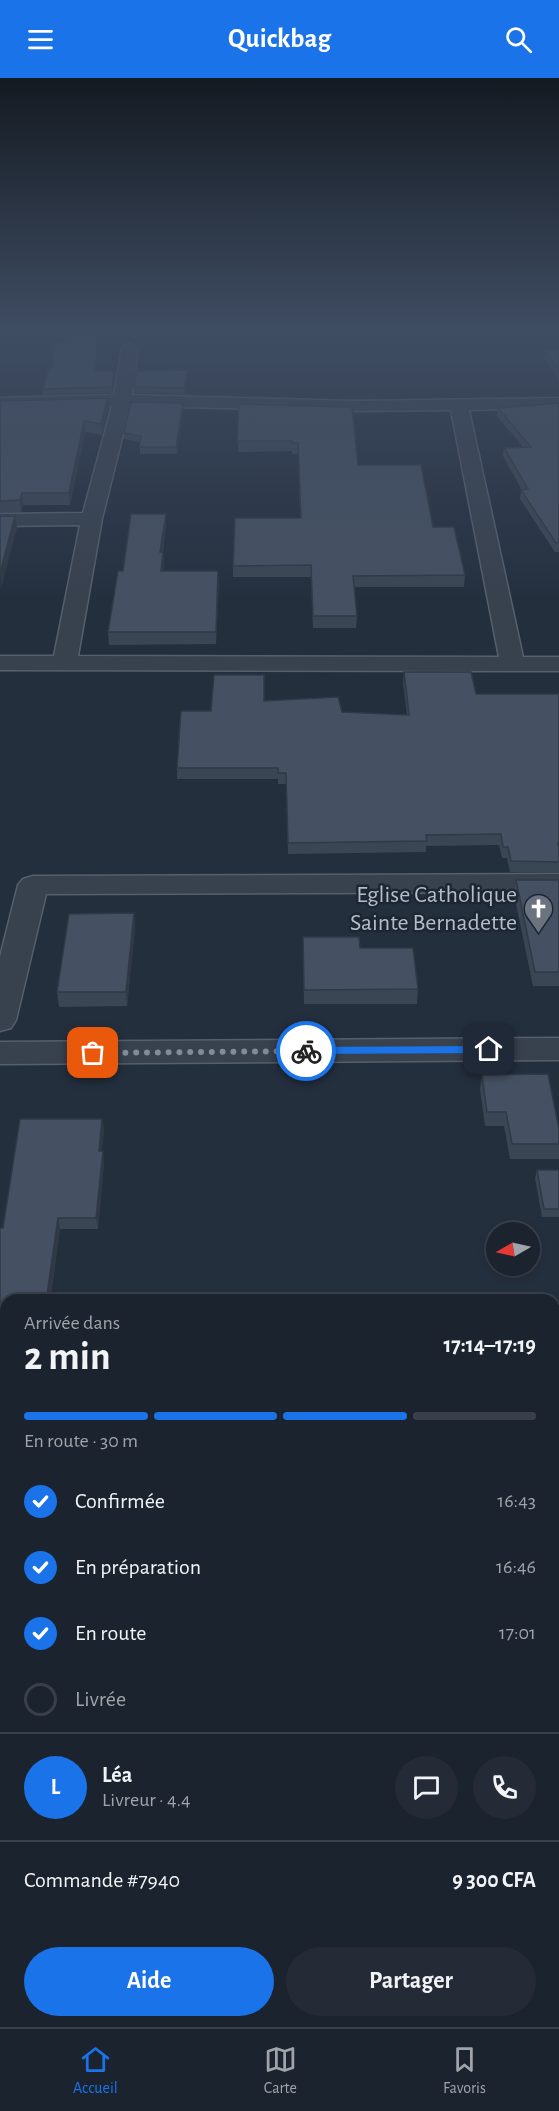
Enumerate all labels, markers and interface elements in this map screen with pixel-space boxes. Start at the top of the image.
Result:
icon: menu [24,23,57,56]
icon: search [502,23,535,56]
text: Quickbag [228,25,331,52]
place label: Eglise Catholique Sainte Bernadette [350,883,517,935]
church icon: Eglise Catholique Sainte Bernadette [522,892,554,934]
courier [276,1021,336,1081]
pin [463,1023,514,1074]
pin [67,1027,118,1078]
icon: home [472,1032,505,1065]
icon: bike [290,1035,323,1068]
icon: bag [76,1036,109,1069]
north arrow [486,1222,540,1276]
map controls [486,1222,540,1276]
text: Arrivée dans [24,1313,120,1333]
text: 17:14–17:19 [443,1334,536,1356]
text: 2 min [24,1338,111,1377]
text: En route · 30 m [24,1431,138,1451]
icon: check [24,1485,57,1518]
text: Confirmée [75,1490,165,1512]
text: 16:43 [497,1491,536,1511]
icon: check [24,1551,57,1584]
text: En préparation [75,1556,201,1578]
text: 16:46 [496,1557,536,1577]
icon: check [24,1617,57,1650]
text: En route [75,1622,146,1644]
text: 17:01 [499,1623,536,1643]
text: Livrée [75,1688,126,1710]
button: chat [395,1756,458,1819]
button: phone [473,1756,536,1819]
text: Léa [102,1764,132,1786]
text: L [51,1776,60,1798]
text: Livreur · 4.4 [102,1790,191,1810]
text: Commande #7940 [24,1869,180,1891]
text: 9 300 CFA [452,1869,536,1891]
button: Aide [24,1947,274,2016]
button: Partager [286,1947,536,2016]
tab: Accueil [73,2043,118,2098]
tab: Carte [264,2043,297,2098]
tab: Favoris [443,2043,486,2098]

